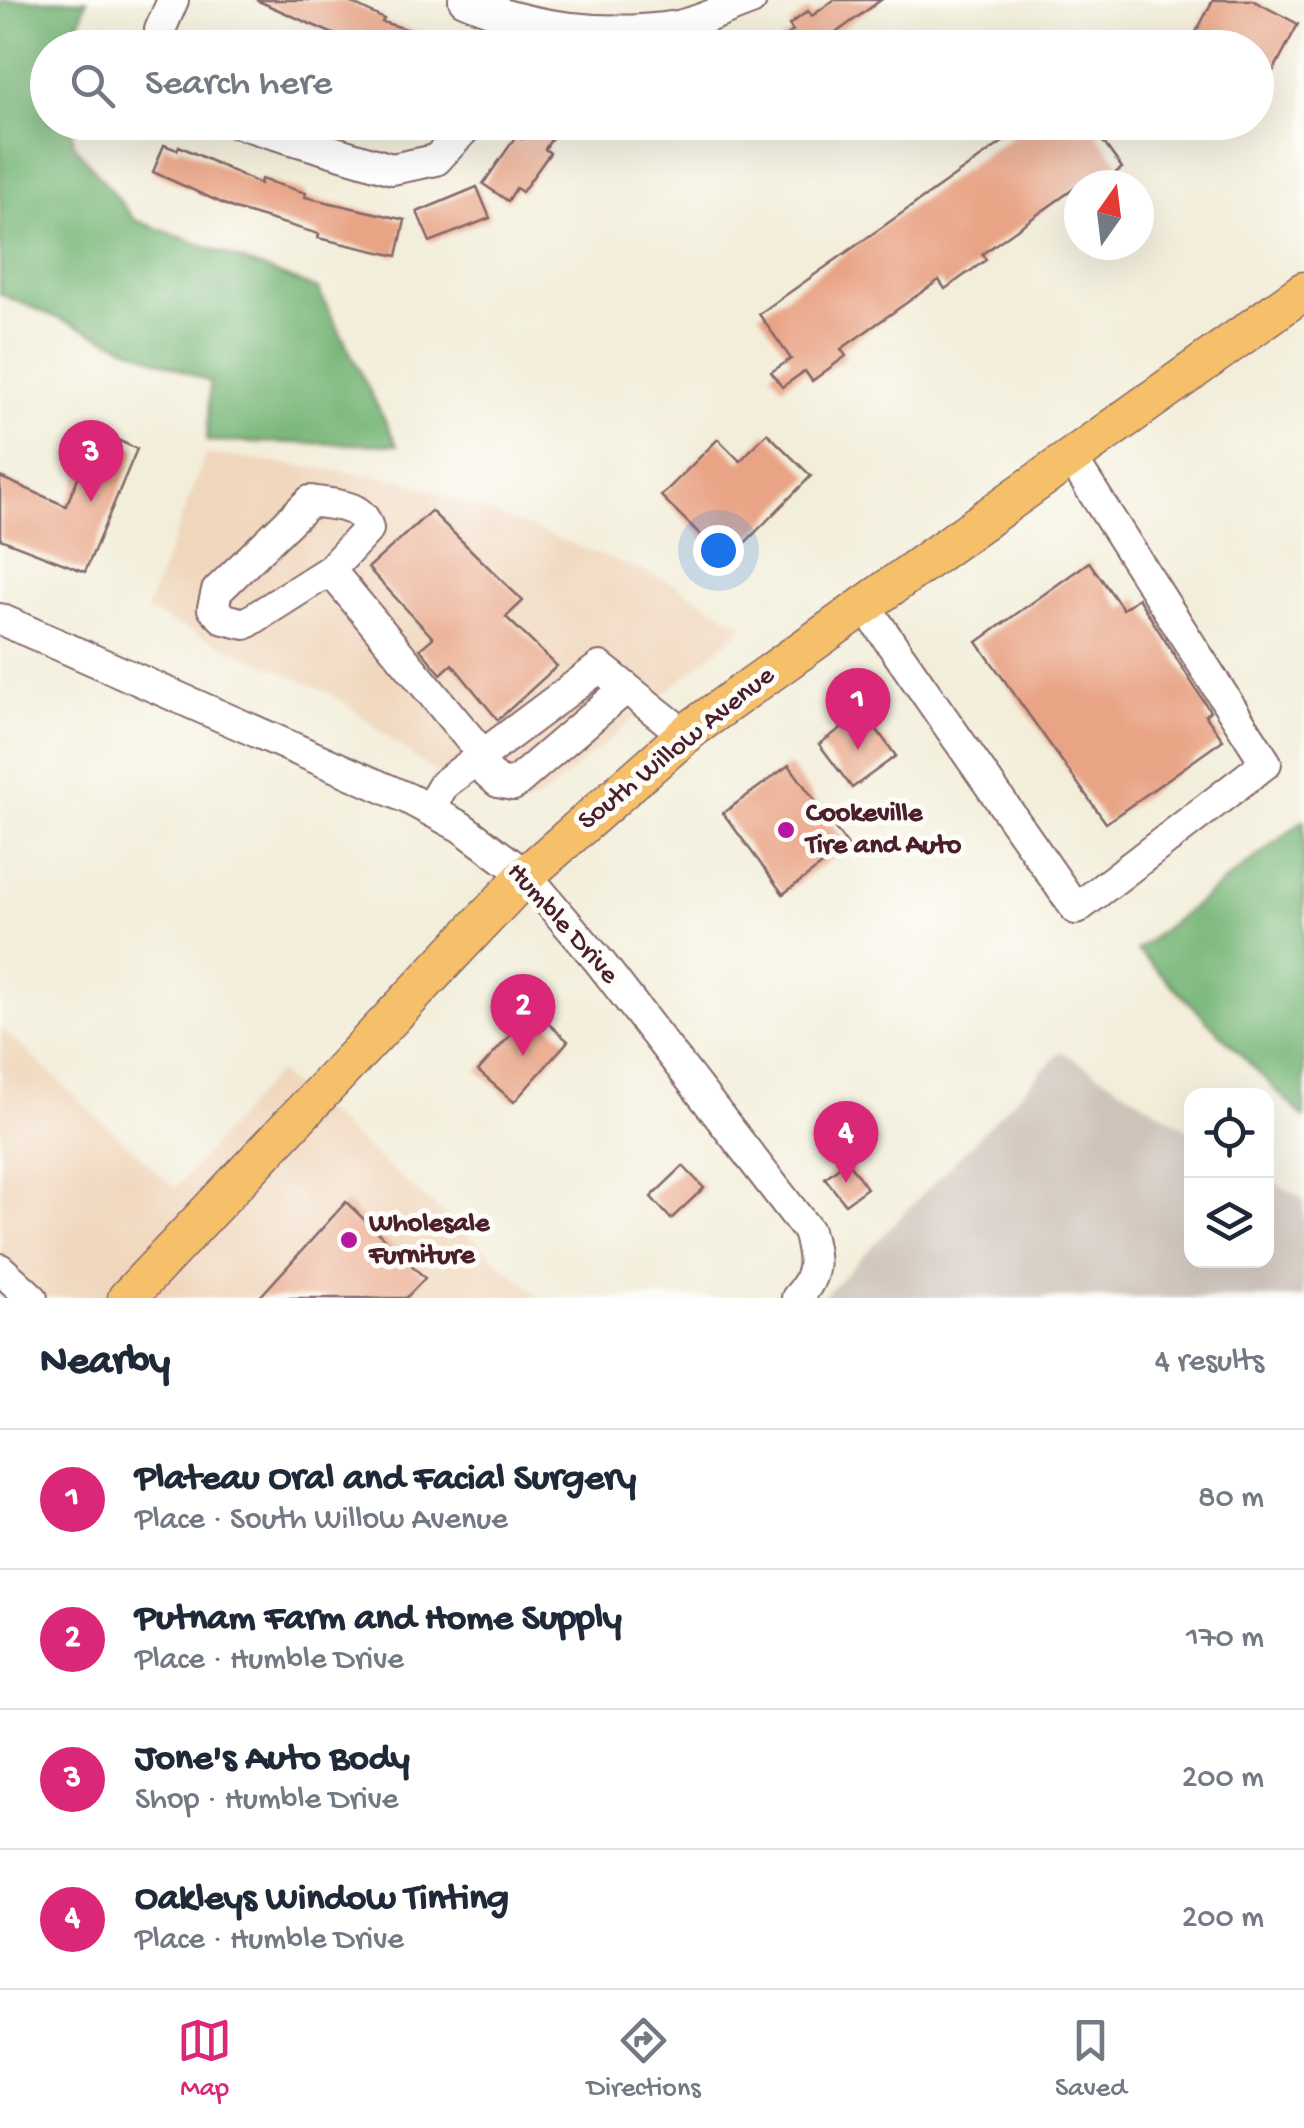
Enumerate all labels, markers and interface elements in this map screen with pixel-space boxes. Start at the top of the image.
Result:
search box [30,30,1274,140]
icon: search [65,58,120,113]
text: Search here [145,63,332,107]
north arrow [1064,170,1154,260]
pin: 3 [58,420,124,502]
your location [693,525,744,576]
street label: South Willow Avenue [572,659,782,838]
pin: 1 [826,668,890,750]
place label: Cookeville Tire and Auto [804,798,962,863]
marker: Cookeville Tire and Auto [775,819,797,841]
street label: Humble Drive [499,856,626,992]
pin: 2 [490,974,556,1056]
map controls [1184,1088,1274,1268]
button: locate [1184,1088,1274,1178]
pin: 4 [814,1100,878,1183]
button: layers [1184,1178,1274,1268]
place label: Wholesale Furniture [368,1208,491,1273]
marker: Wholesale Furniture [338,1229,360,1251]
text: Nearby [40,1339,170,1388]
text: 4 results [1155,1344,1264,1382]
text: Plateau Oral and Facial Surgery [135,1458,636,1502]
text: 1 [66,1480,79,1518]
text: 80 m [1198,1480,1264,1518]
text: Place · South Willow Avenue [135,1502,508,1540]
text: Putnam Farm and Home Supply [135,1598,622,1642]
text: 2 [65,1620,80,1658]
text: 170 m [1186,1620,1264,1658]
text: Place · Humble Drive [135,1642,404,1680]
text: Jone's Auto Body [135,1738,410,1782]
text: 3 [64,1760,81,1798]
text: 200 m [1182,1760,1264,1798]
text: Shop · Humble Drive [135,1782,398,1820]
text: Oakleys Window Tinting [135,1878,509,1922]
text: 4 [65,1900,80,1938]
text: 200 m [1182,1900,1264,1938]
text: Place · Humble Drive [135,1922,404,1960]
tab: Map [177,2013,232,2106]
tab: Directions [587,2013,701,2106]
tab: Saved [1055,2013,1127,2106]

